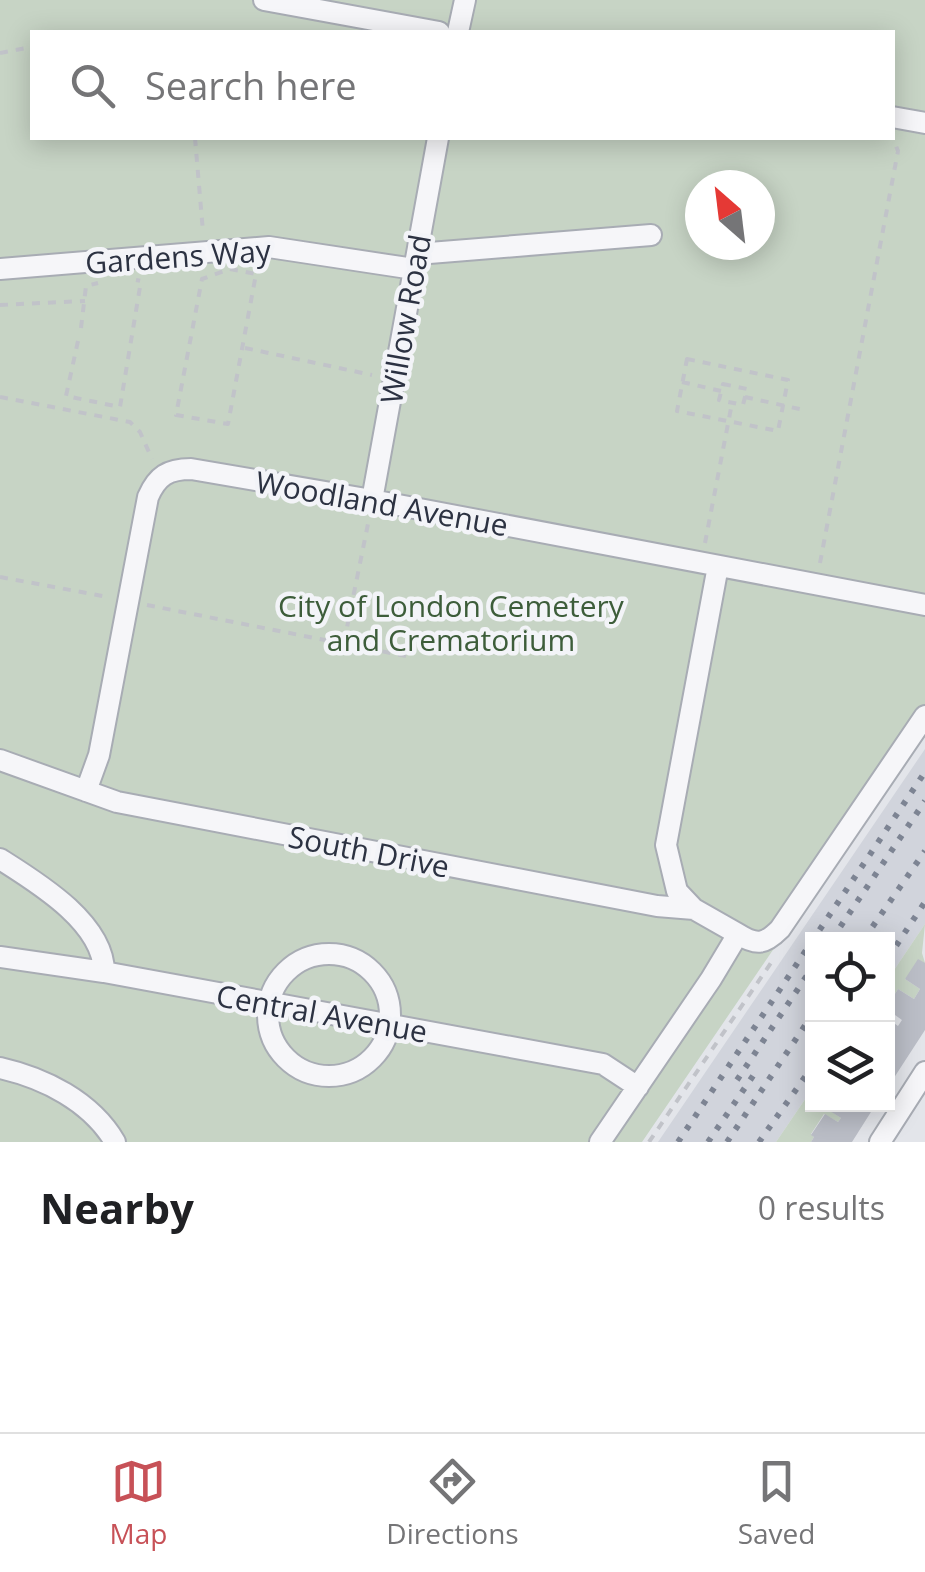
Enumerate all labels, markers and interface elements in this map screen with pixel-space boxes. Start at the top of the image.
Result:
search box [30,30,895,140]
icon: search [65,58,120,113]
text: Search here [145,59,357,111]
north arrow [685,170,775,260]
street label: Gardens Way [84,229,273,283]
street label: Willow Road [370,231,440,407]
street label: Woodland Avenue [253,461,511,545]
park label: City of London Cemetery and Crematorium [278,585,625,660]
street label: South Drive [285,815,453,887]
map controls [805,932,895,1112]
button: locate [805,932,895,1022]
street label: Central Avenue [213,974,431,1052]
button: layers [805,1022,895,1112]
text: Nearby [40,1179,194,1236]
text: 0 results [758,1186,885,1229]
tab: Map [109,1454,167,1552]
tab: Directions [386,1454,519,1552]
tab: Saved [738,1454,815,1552]

